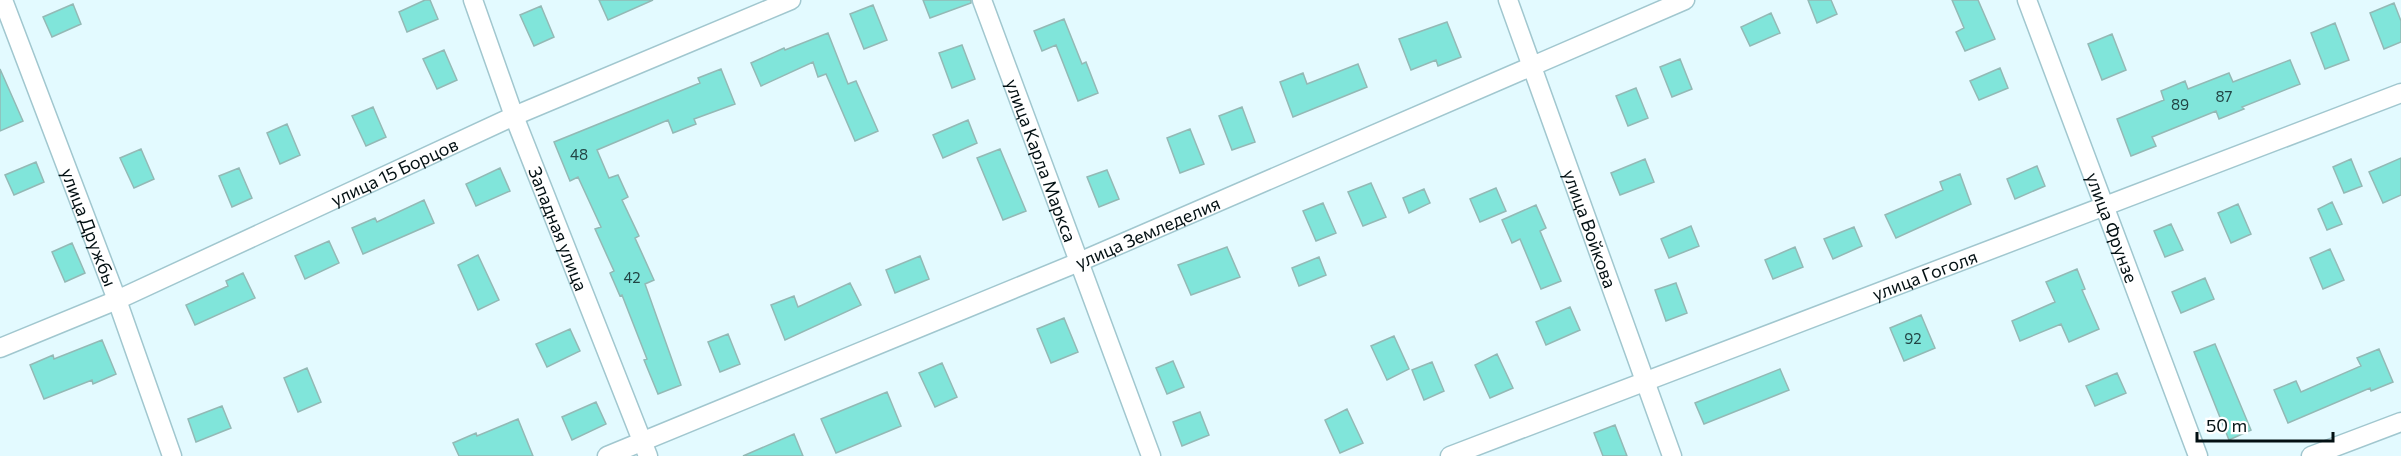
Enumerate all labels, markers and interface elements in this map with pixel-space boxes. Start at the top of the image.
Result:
street label: улица Карла Маркса [1001,76,1082,245]
house number: 87 [2216,87,2233,105]
house number: 89 [2171,95,2189,113]
street label: улица 15 Борцов [327,133,461,210]
house number: 48 [570,145,588,163]
street label: Западная улица [524,163,593,294]
street label: улица Дружбы [57,165,122,289]
street label: улица Войкова [1559,166,1622,291]
street label: улица Фрунзе [2082,169,2143,286]
street label: улица Земледелия [1072,191,1223,273]
street label: улица Гоголя [1869,245,1980,305]
house number: 42 [623,268,641,286]
house number: 92 [1904,329,1922,347]
scale bar [2197,405,2334,443]
text: 50 m [2206,414,2247,436]

